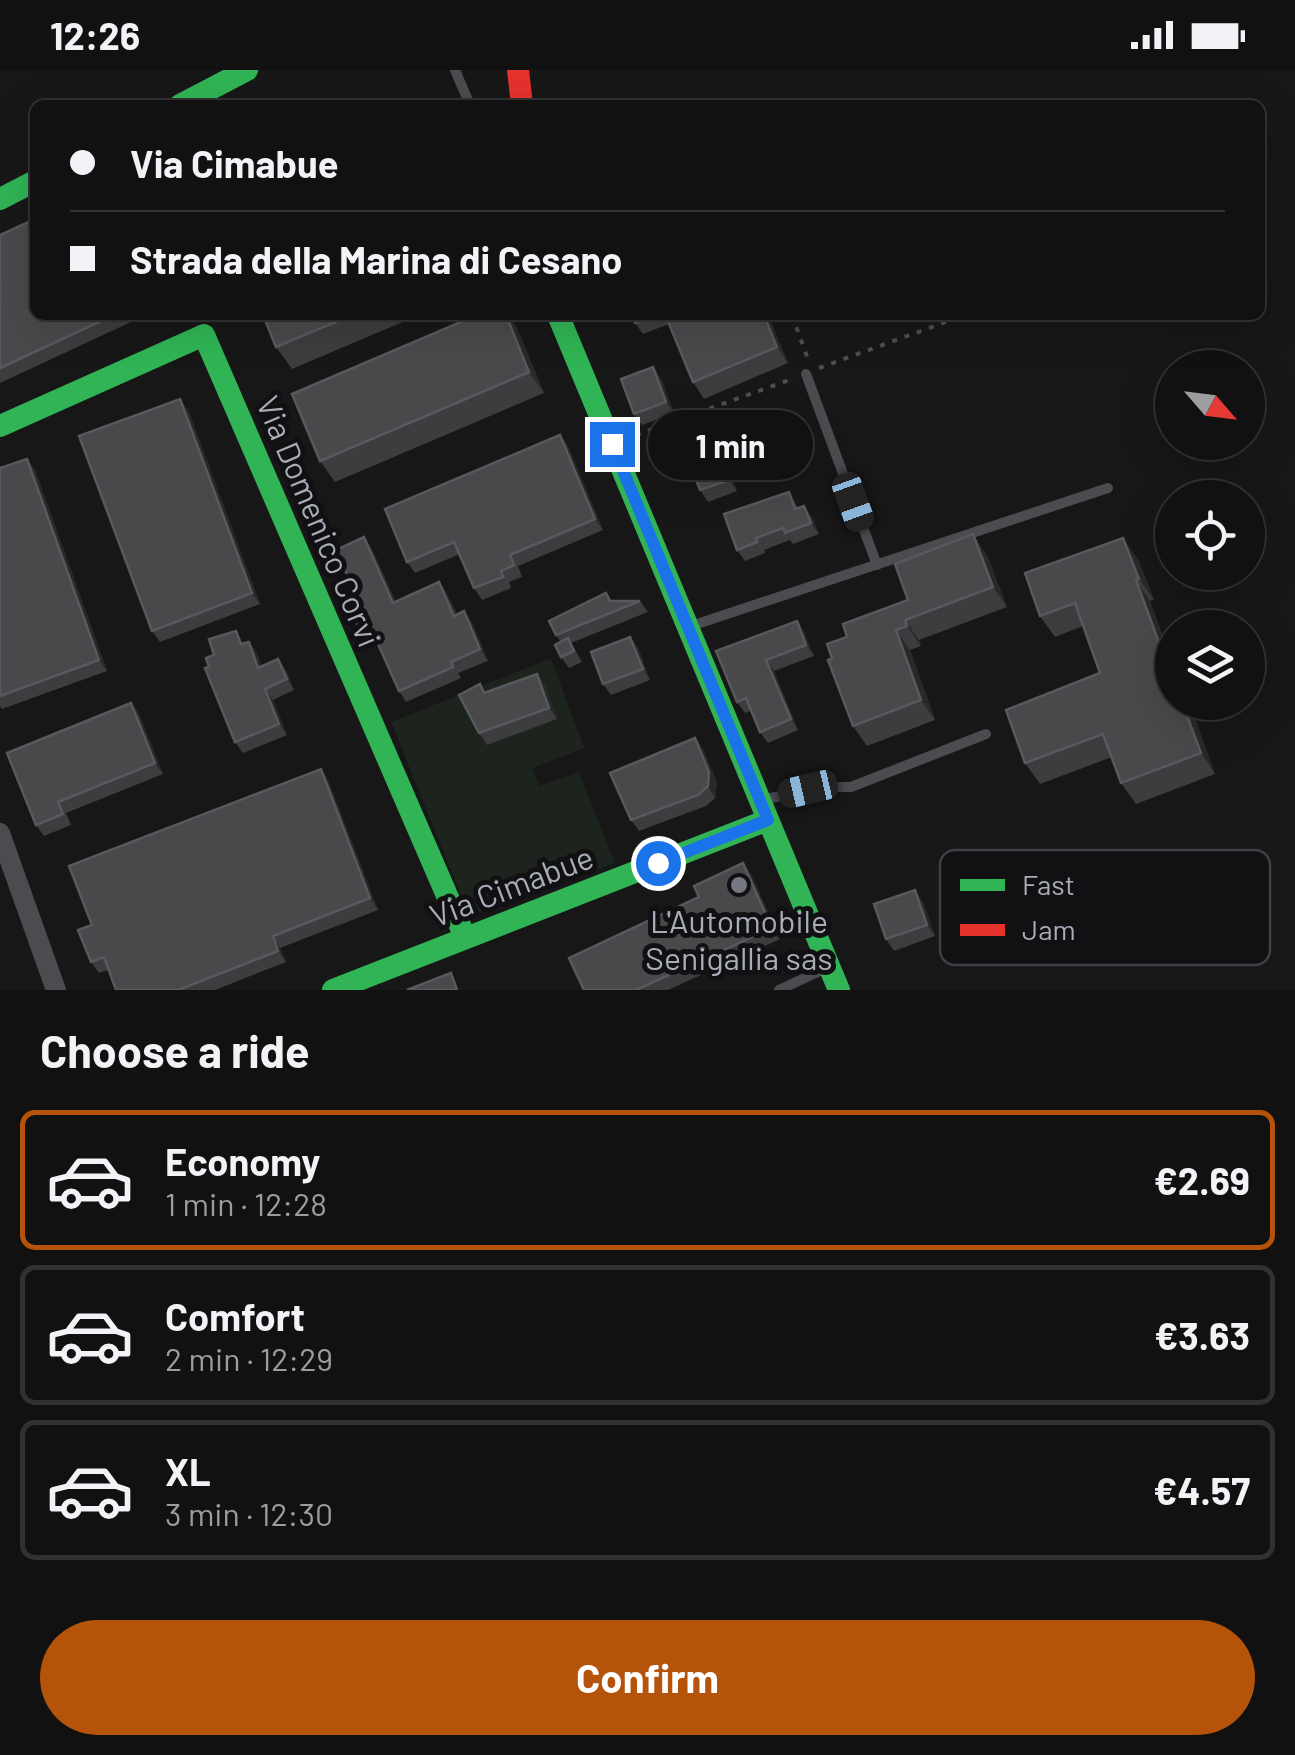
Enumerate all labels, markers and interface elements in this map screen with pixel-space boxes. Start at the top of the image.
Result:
text: 12:26 [50,12,140,58]
text: Via Cimabue [130,140,339,186]
text: Strada della Marina di Cesano [130,236,622,282]
north arrow [1155,350,1265,460]
map controls [1155,350,1265,720]
street label: Via Domenico Corvi [250,390,390,652]
callout: 1 min [647,409,812,479]
route end [590,422,635,467]
text: 1 min [695,426,766,464]
car [829,469,877,535]
button: locate [1155,480,1265,590]
button: layers [1155,610,1265,720]
car [775,768,841,810]
street label: Via Cimabue [424,836,598,934]
route start [636,841,681,886]
legend [940,850,1270,965]
text: Fast [1022,867,1075,901]
marker: L'Automobile Senigallia sas [728,874,750,896]
place label: L'Automobile Senigallia sas [645,901,833,976]
text: Jam [1022,912,1076,946]
text: Choose a ride [40,1023,310,1077]
icon: car [45,1135,135,1225]
text: Economy [165,1138,320,1184]
text: €2.69 [1154,1157,1250,1203]
text: 1 min · 12:28 [165,1184,327,1222]
icon: car [45,1290,135,1380]
text: Comfort [165,1293,305,1339]
text: €3.63 [1154,1312,1250,1358]
text: 2 min · 12:29 [165,1339,333,1377]
icon: car [45,1445,135,1535]
text: XL [165,1448,211,1494]
text: €4.57 [1153,1467,1250,1513]
text: 3 min · 12:30 [165,1494,333,1532]
button: Confirm [40,1620,1255,1735]

